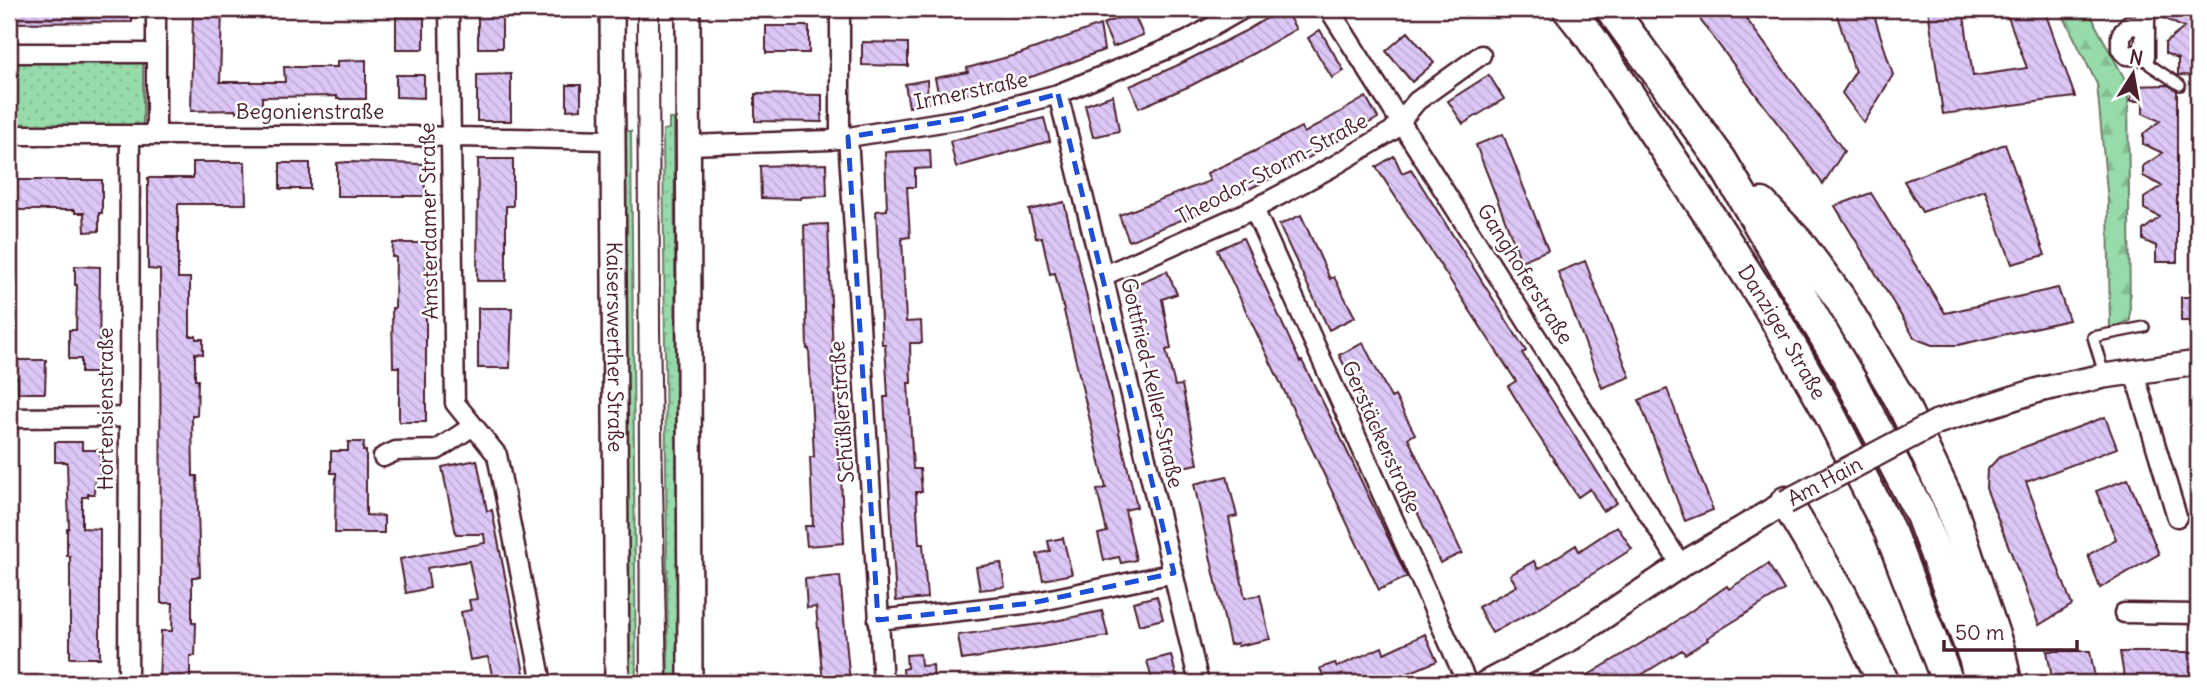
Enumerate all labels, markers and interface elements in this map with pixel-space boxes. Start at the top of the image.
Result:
north arrow [2098,38,2168,108]
text: N [2128,44,2145,70]
street label: Irmerstraße [912,65,1030,116]
street label: Begonienstraße [236,98,384,125]
street label: Theodor-Storm-Straße [1171,107,1372,230]
street label: Amsterdamer Straße [413,122,444,320]
street label: Ganghoferstraße [1471,198,1579,349]
street label: Kaiserswerther Straße [601,242,629,452]
street label: Danziger Straße [1732,260,1833,404]
street label: Gottfried-Keller-Straße [1115,275,1190,491]
street label: Hortensienstraße [92,327,119,491]
street label: Schüßlerstraße [823,340,860,484]
street label: Gerstäckerstraße [1336,356,1427,517]
street label: Am Hain [1783,450,1867,512]
scale bar [1944,608,2078,652]
text: 50 m [1955,619,2004,646]

